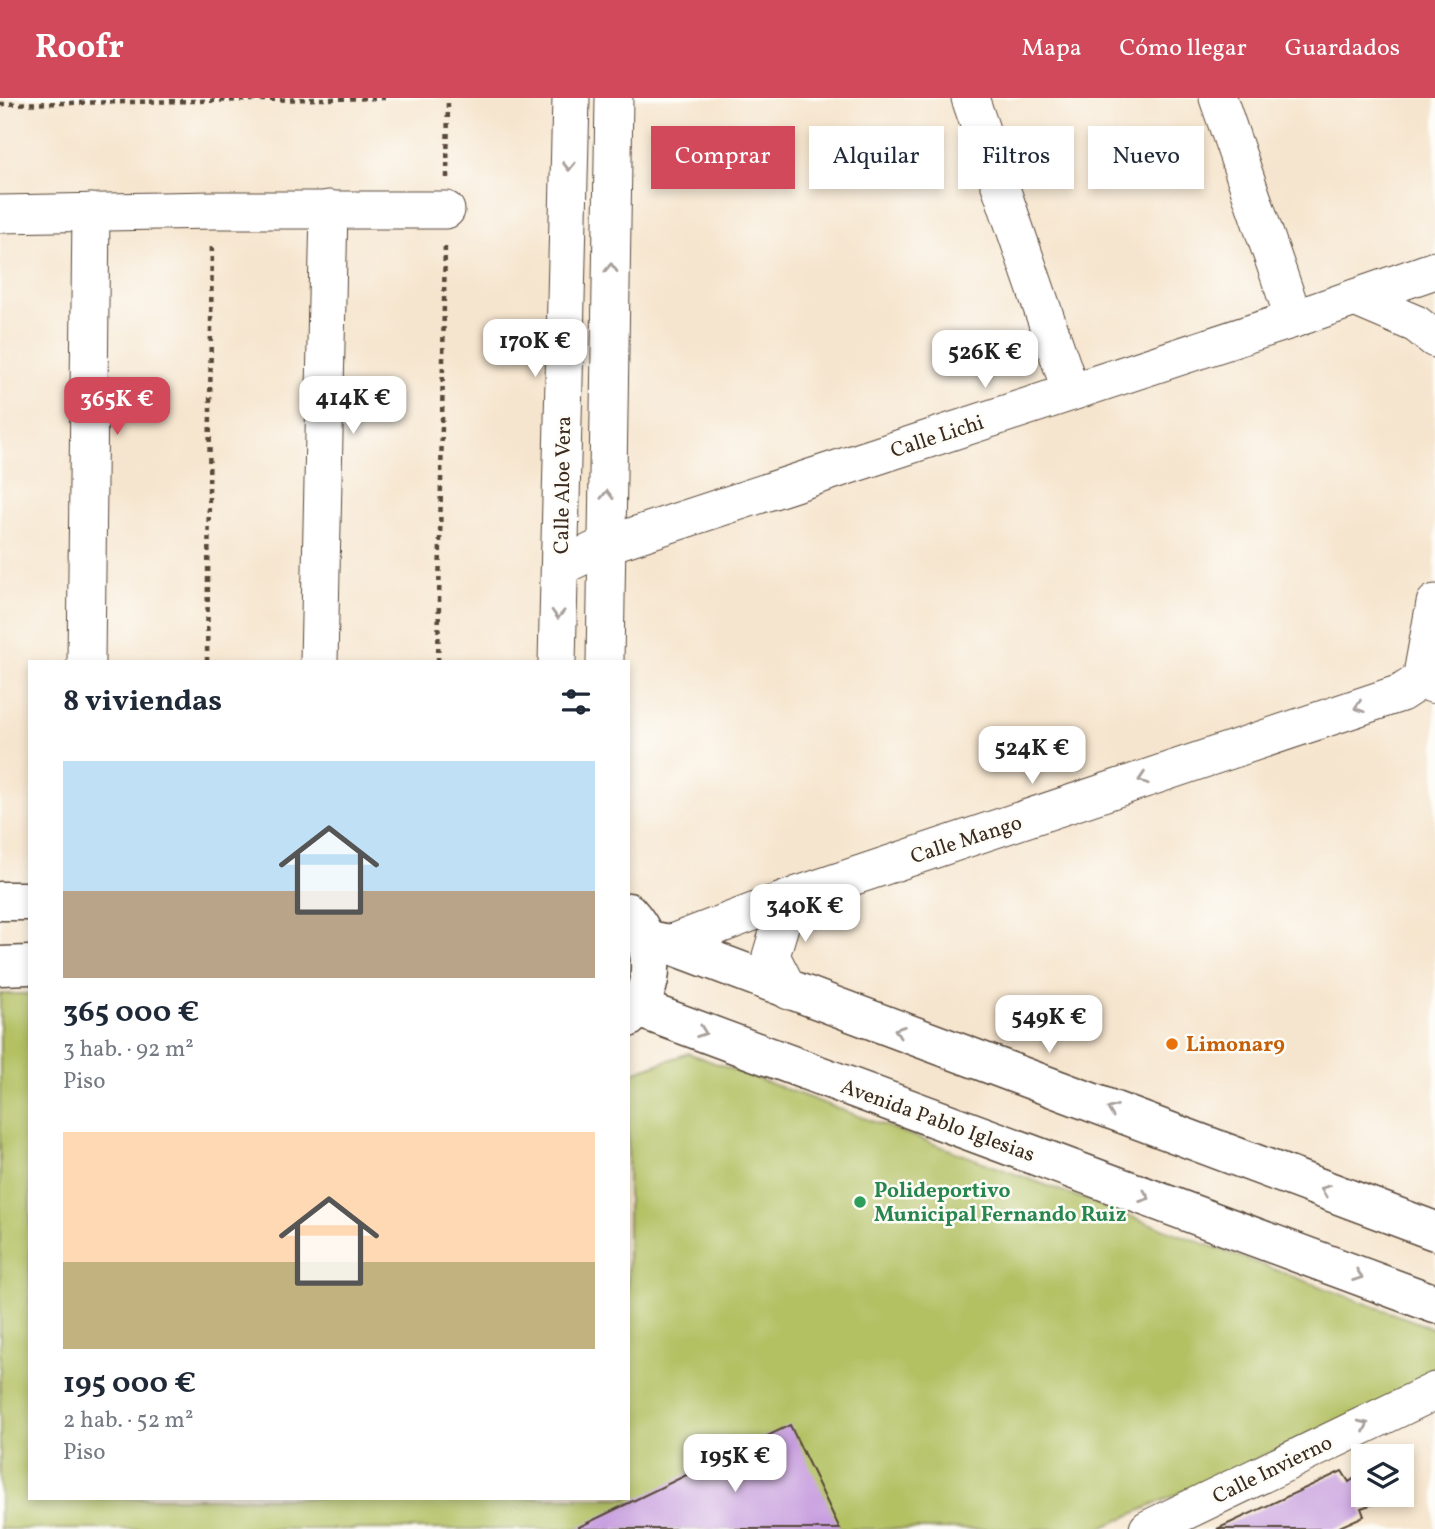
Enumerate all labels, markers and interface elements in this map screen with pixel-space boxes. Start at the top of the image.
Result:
text: Roofr [35,26,124,72]
text: Mapa [1022,32,1082,66]
text: Cómo llegar [1120,32,1247,66]
text: Guardados [1285,32,1400,66]
chip: Comprar [651,126,795,189]
chip: Alquilar [809,126,944,189]
chip: Filtros [958,126,1074,189]
chip: Nuevo [1088,126,1204,189]
one-way arrow [562,161,577,172]
one-way arrow [603,262,619,273]
pin: 170K € [478,320,592,379]
text: 170K € [499,326,571,358]
pin: 526K € [928,330,1042,390]
text: 526K € [948,337,1022,369]
pin: 414K € [296,376,410,436]
pin: 365K € [60,378,174,437]
text: 414K € [315,383,391,415]
text: 365K € [80,384,154,416]
street label: Calle Lichi [887,409,988,466]
street label: Calle Aloe Vera [548,416,579,554]
one-way arrow [599,490,614,501]
one-way arrow [551,609,566,620]
text: 8 viviendas [63,681,222,723]
icon: filters [557,683,595,721]
one-way arrow [1354,699,1366,713]
pin: 524K € [975,726,1089,786]
text: 524K € [995,733,1069,765]
one-way arrow [1138,771,1150,785]
icon: home [266,807,392,933]
street label: Calle Mango [907,809,1026,872]
pin: 340K € [748,884,862,944]
text: 340K € [766,891,844,923]
text: 365 000 € [63,992,199,1034]
pin: 549K € [992,996,1106,1055]
text: 549K € [1011,1002,1087,1034]
one-way arrow [696,1024,708,1038]
one-way arrow [893,1025,905,1039]
place label: Limonar9 [1186,1031,1285,1060]
text: 3 hab. · 92 m² [63,1034,194,1066]
marker: Limonar9 [1164,1036,1180,1052]
text: Piso [63,1066,105,1098]
street label: Avenida Pablo Iglesias [836,1073,1039,1170]
one-way arrow [1106,1105,1118,1119]
place label: Polideportivo Municipal Fernando Ruiz [874,1177,1127,1230]
icon: home [266,1178,392,1304]
one-way arrow [1320,1184,1332,1198]
one-way arrow [1139,1188,1151,1202]
marker: Polideportivo Municipal Fernando Ruiz [852,1194,868,1210]
one-way arrow [1352,1267,1364,1281]
text: 195 000 € [63,1363,196,1405]
text: 2 hab. · 52 m² [63,1405,193,1437]
one-way arrow [1357,1420,1369,1434]
street label: Calle Invierno [1208,1429,1337,1512]
pin: 195K € [678,1434,792,1494]
text: Piso [63,1437,105,1469]
text: 195K € [699,1441,771,1473]
map controls [1351,1444,1414,1507]
button: layers [1351,1444,1414,1507]

